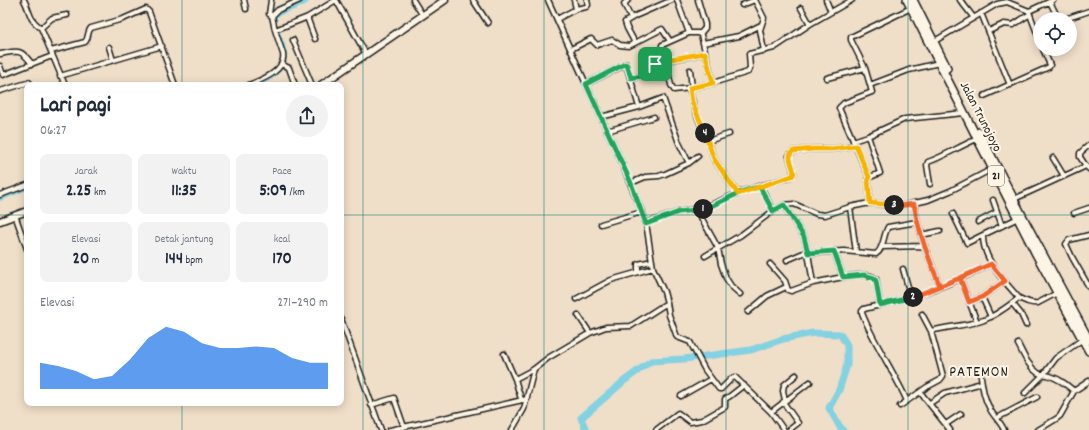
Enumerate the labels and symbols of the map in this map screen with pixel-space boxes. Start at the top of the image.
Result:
pin [638,47,672,81]
street label: Jalan Trunojoyo [954,79,1006,156]
pin: 4 [695,123,715,143]
road number: 21 [988,166,1004,186]
pin: 3 [884,195,904,215]
pin: 1 [693,199,713,219]
pin: 2 [903,287,923,307]
district label: PATEMON [949,362,1009,384]

